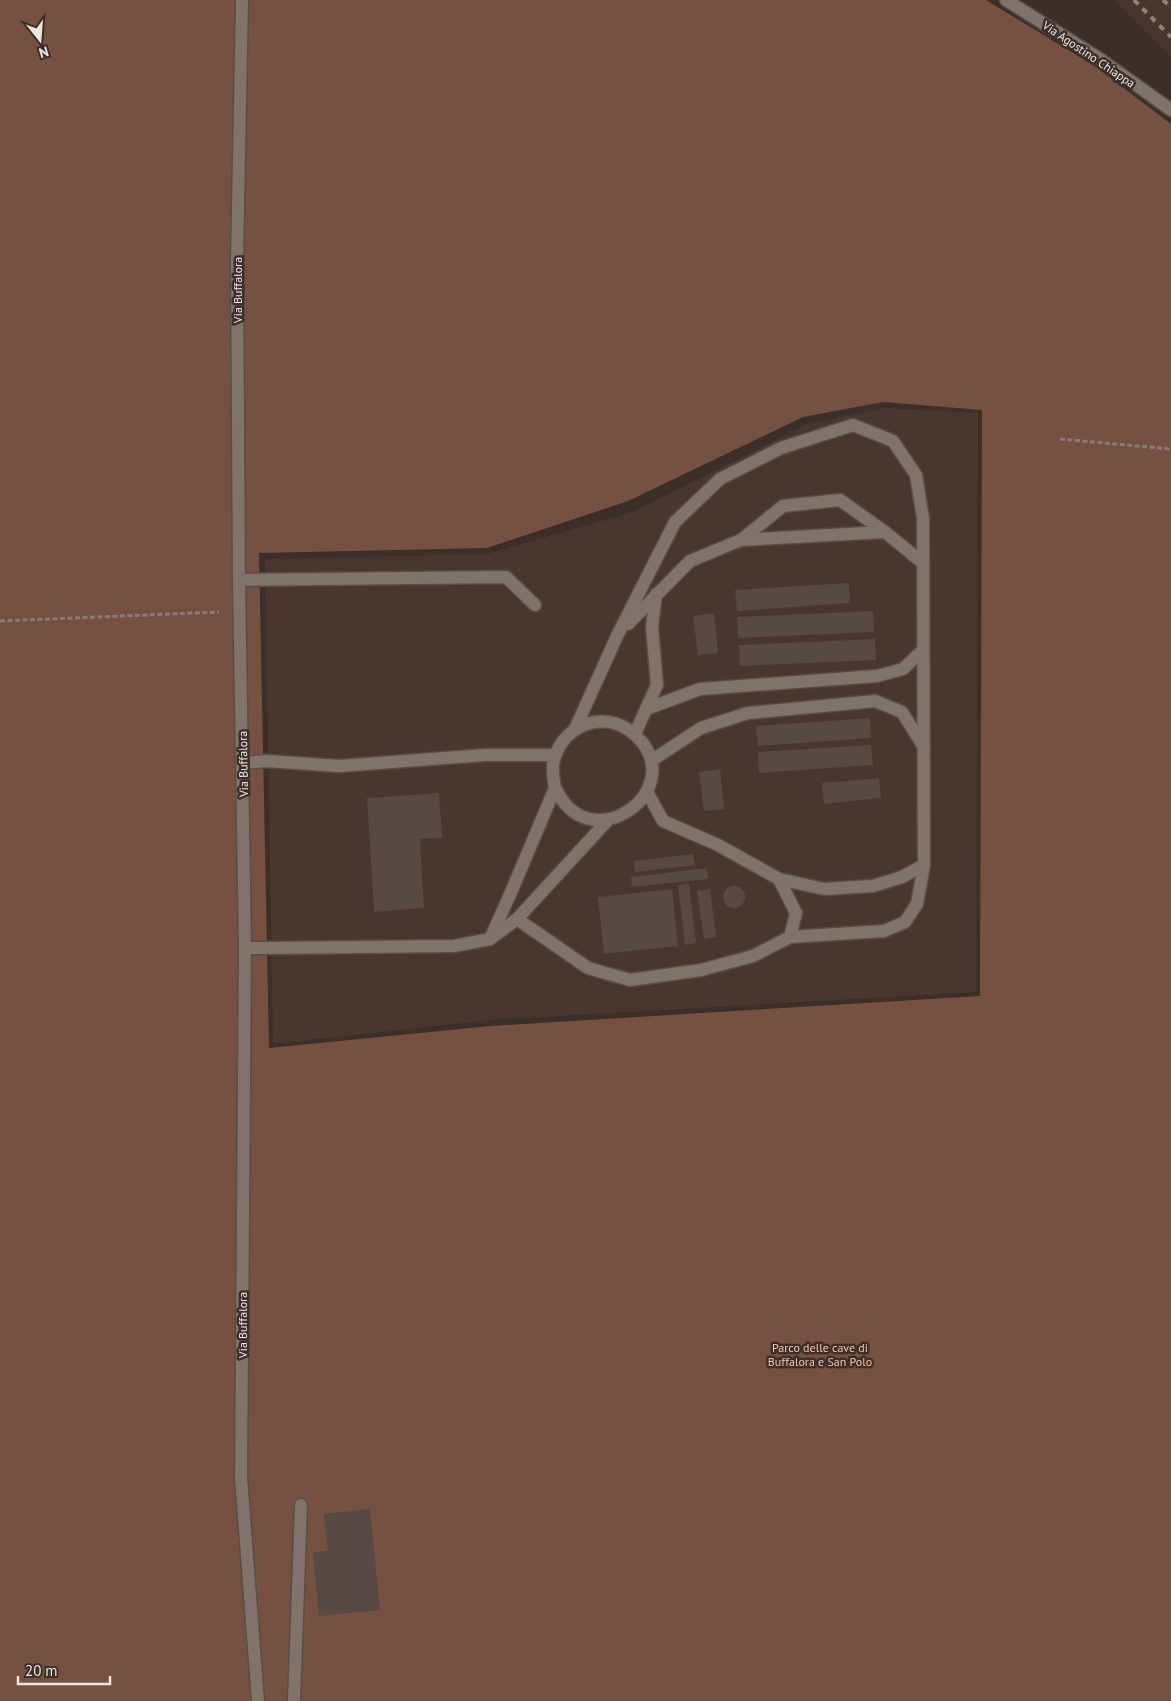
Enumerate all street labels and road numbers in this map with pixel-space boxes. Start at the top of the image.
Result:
street label: Via Agostino Chiappa [1039,17,1138,91]
street label: Via Buffalora [230,257,245,324]
street label: Via Buffalora [235,731,251,798]
street label: Via Buffalora [235,1292,250,1359]

